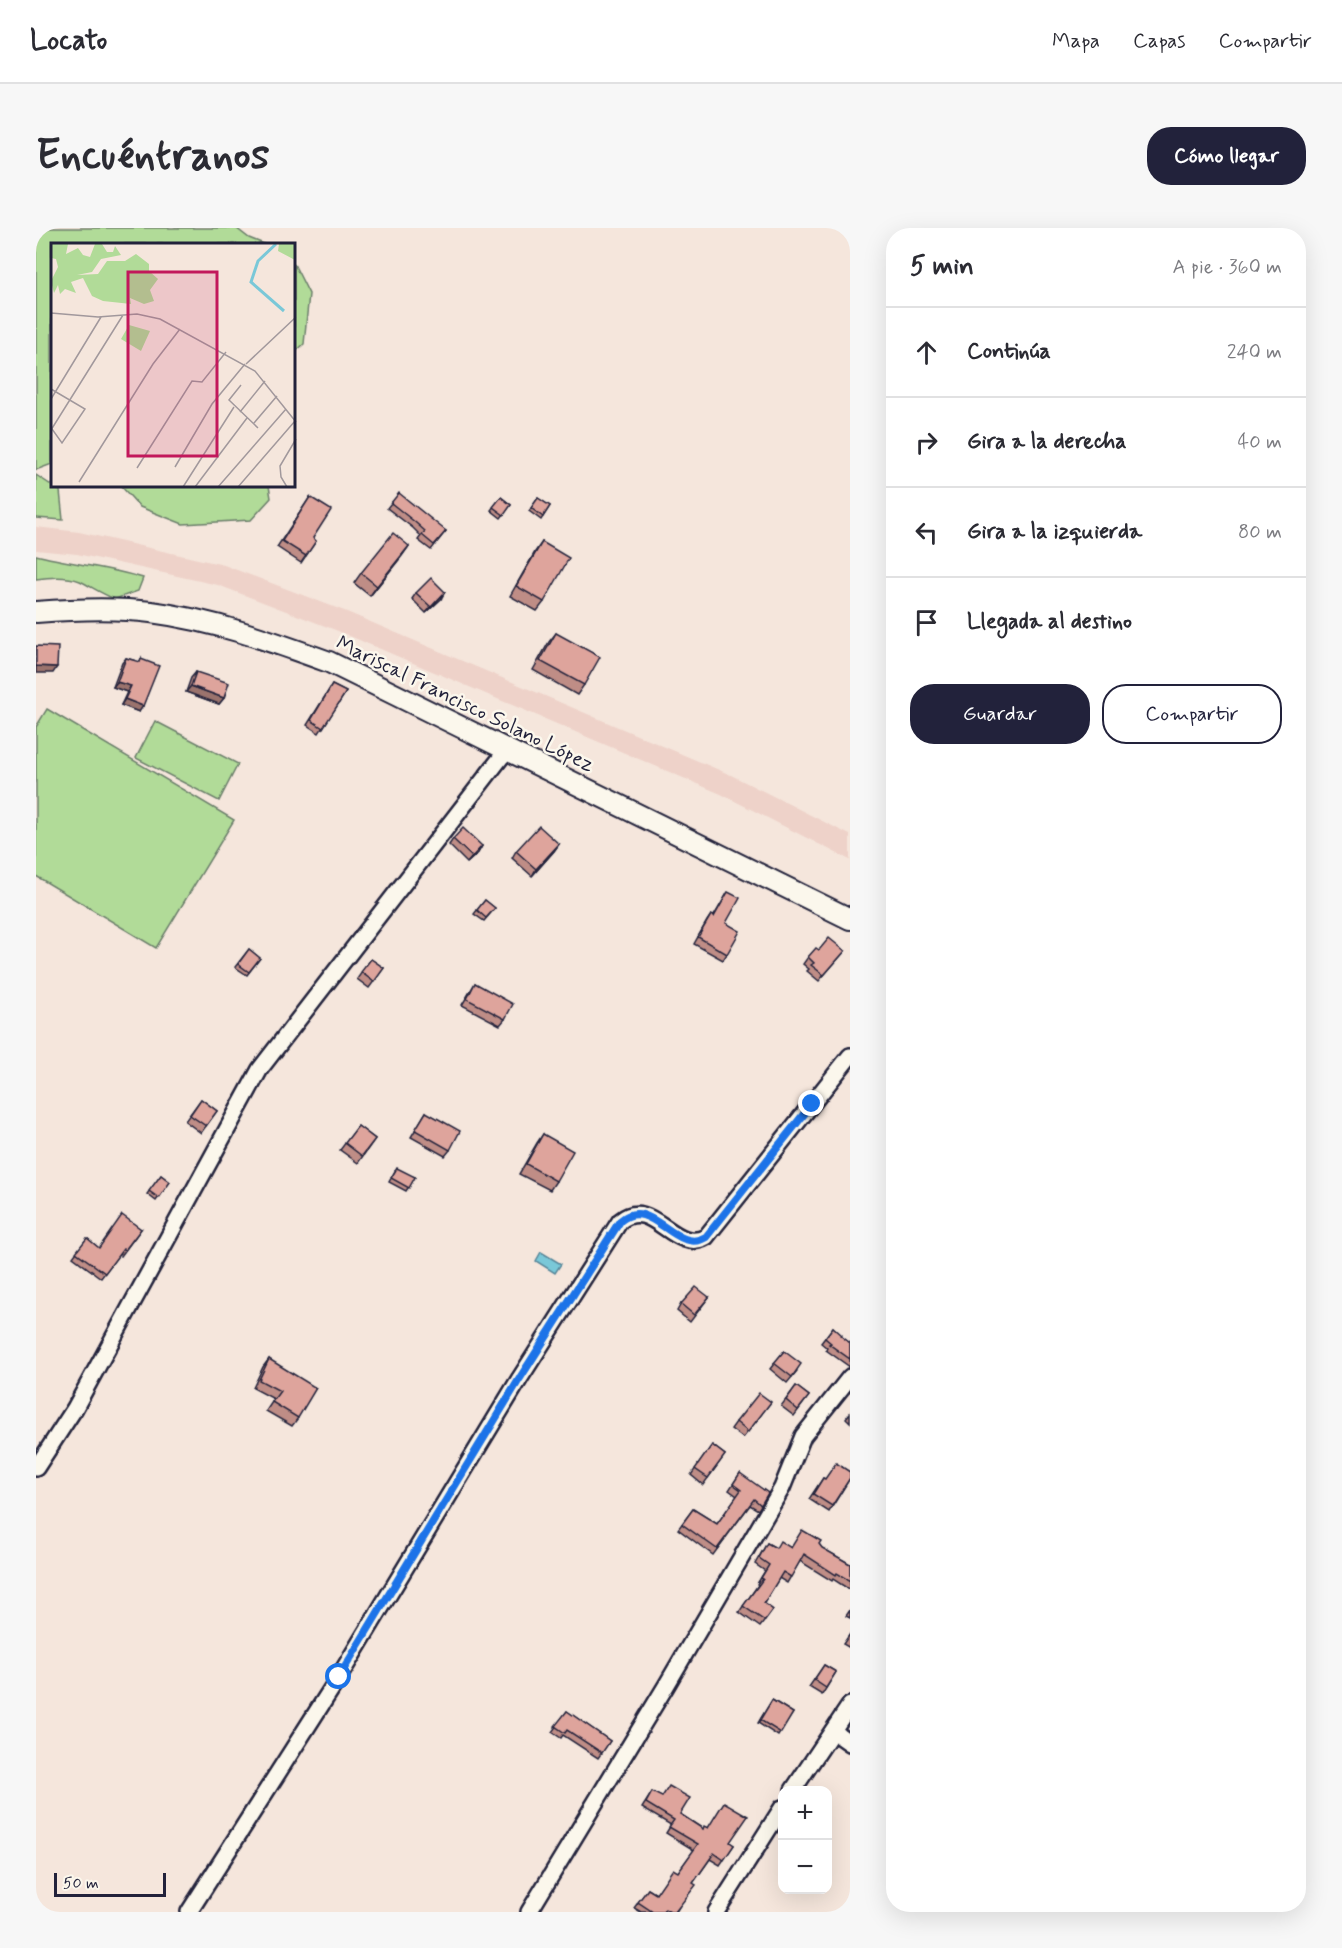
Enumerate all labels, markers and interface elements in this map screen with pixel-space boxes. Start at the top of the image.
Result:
text: Locato [30,23,107,60]
text: Mapa [1052,27,1100,55]
text: Capas [1133,27,1186,55]
text: Compartir [1219,27,1312,55]
button: Cómo llegar [1147,127,1306,185]
text: Encuéntranos [36,129,269,184]
inset map [51,243,296,488]
text: 5 min [910,250,974,284]
text: A pie · 360 m [1173,254,1282,281]
icon: ahead [910,336,943,369]
text: Continúa [967,338,1051,366]
text: 240 m [1227,339,1282,366]
icon: right [910,426,943,459]
text: Gira a la derecha [967,428,1127,456]
text: 40 m [1238,429,1282,456]
icon: left [910,516,943,549]
text: Gira a la izquierda [967,518,1142,546]
text: 80 m [1238,519,1282,546]
icon: arrive [910,606,943,639]
text: Llegada al destino [967,608,1132,636]
street label: Mariscal Francisco Solano López [331,629,599,779]
button: Guardar [910,684,1090,744]
button: Compartir [1102,684,1282,744]
route end [798,1090,824,1116]
route start [325,1663,351,1689]
map controls [778,1786,832,1894]
button: + [778,1786,832,1840]
button: − [778,1840,832,1894]
scale bar [54,1870,166,1898]
text: 50 m [63,1873,99,1894]

